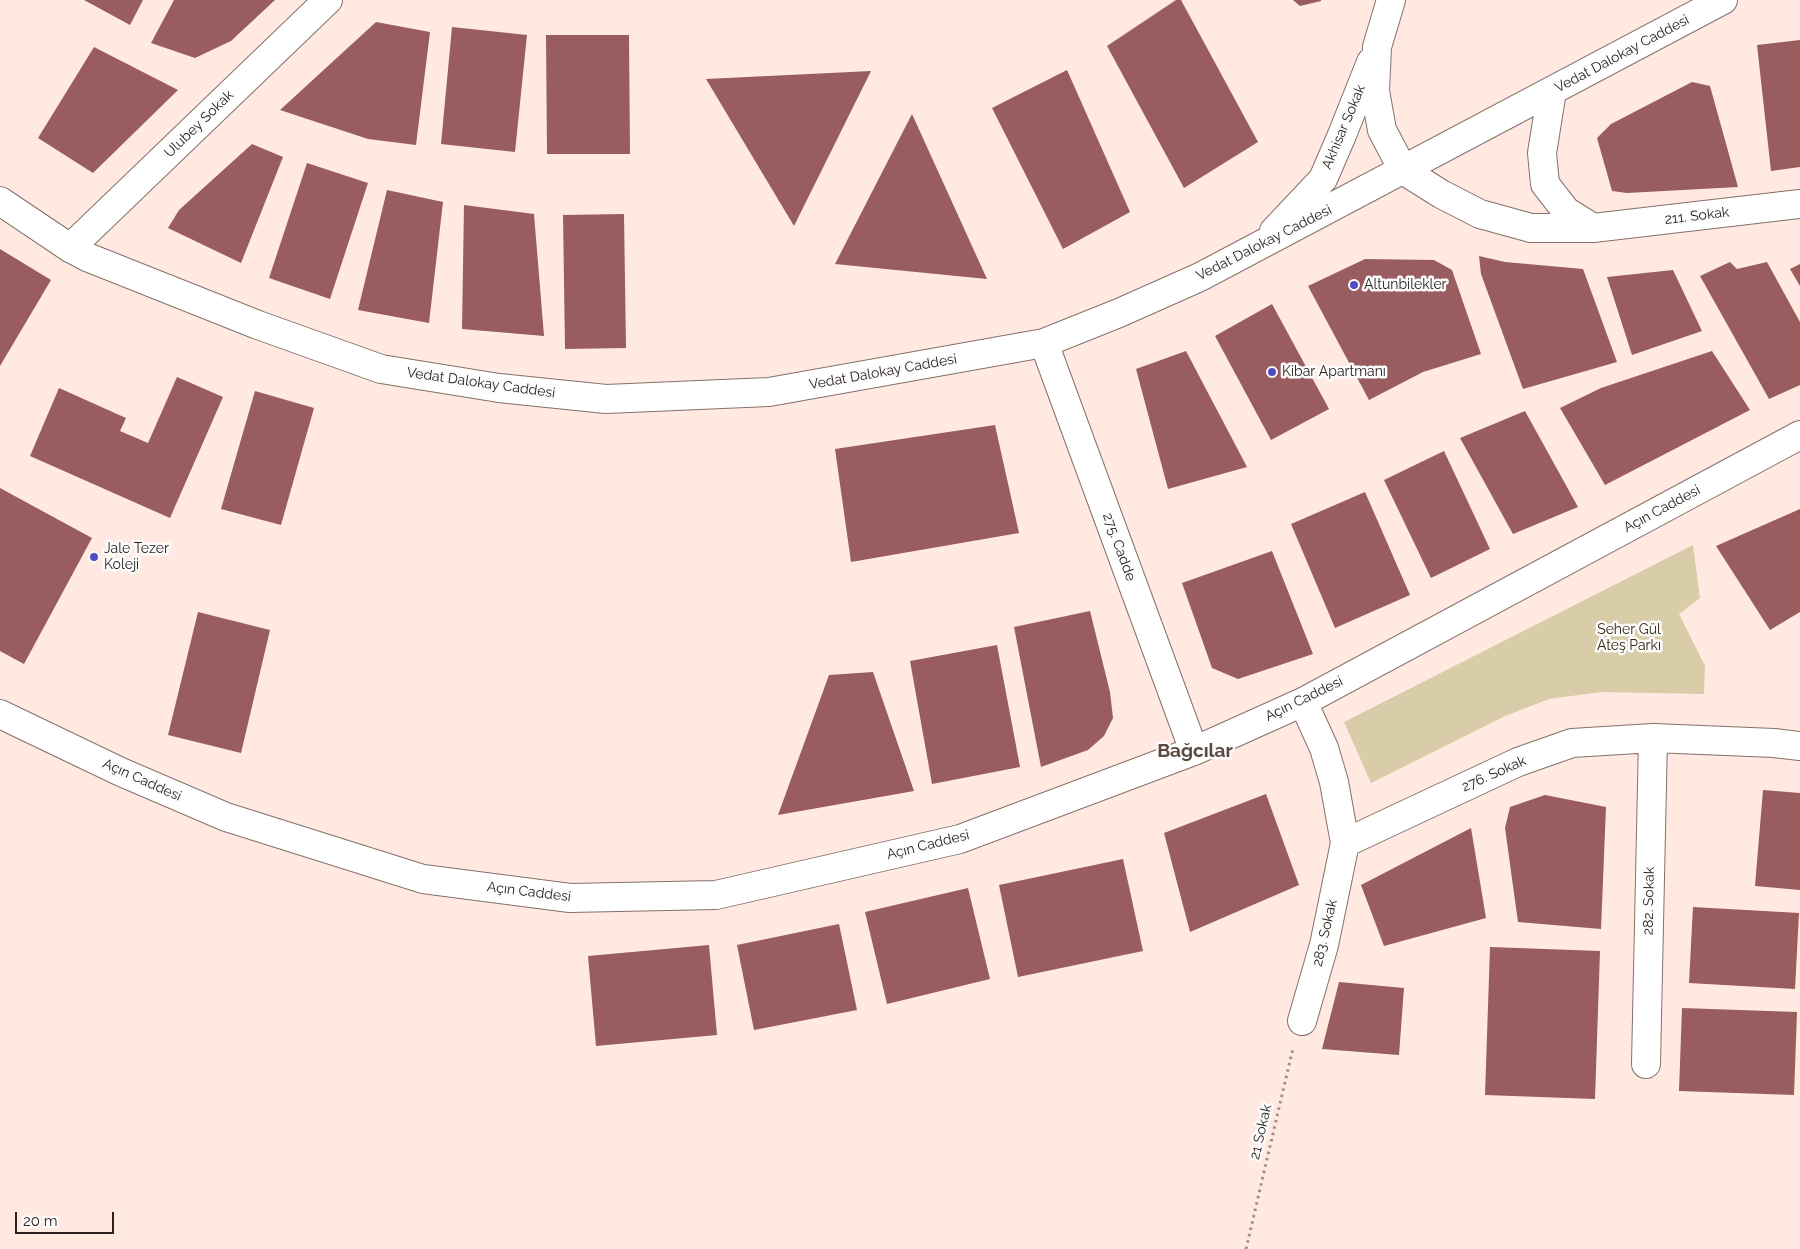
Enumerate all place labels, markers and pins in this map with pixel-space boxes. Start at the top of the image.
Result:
place label: Altunbilekler [1364,277,1447,293]
marker: Altunbilekler [1348,279,1360,291]
place label: Kibar Apartmanı [1282,364,1386,380]
marker: Kibar Apartmanı [1266,366,1278,378]
place label: Jale Tezer Koleji [104,541,169,574]
marker: Jale Tezer Koleji [88,551,100,563]

